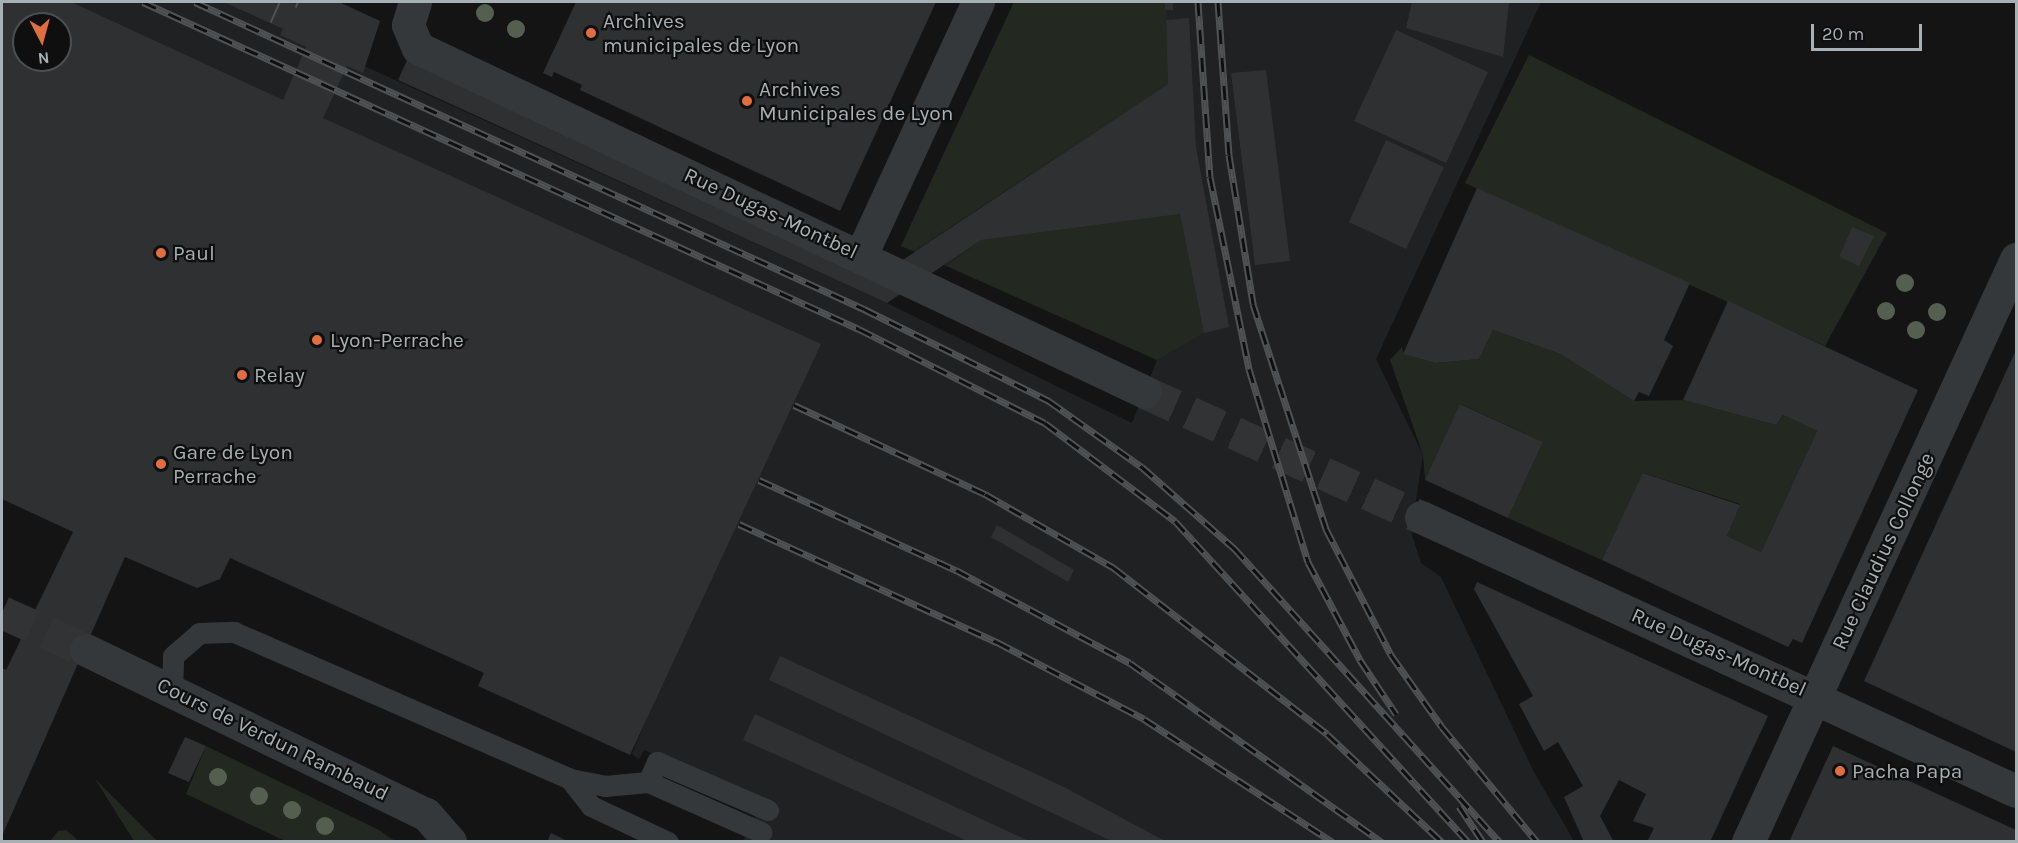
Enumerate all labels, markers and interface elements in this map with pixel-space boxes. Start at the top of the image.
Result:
place label: Archives municipales de Lyon [603,8,799,58]
north arrow [12,12,72,72]
scale bar [1814,12,1925,50]
text: 20 m [1822,23,1864,45]
marker: Archives municipales de Lyon [584,26,598,40]
text: N [37,48,50,68]
place label: Archives Municipales de Lyon [759,76,953,126]
marker: Archives Municipales de Lyon [740,94,754,108]
street label: Rue Dugas-Montbel [680,162,862,264]
place label: Paul [173,240,215,266]
marker: Paul [154,246,168,260]
place label: Lyon-Perrache [330,327,464,353]
marker: Lyon-Perrache [308,331,326,349]
place label: Relay [254,362,305,388]
marker: Relay [235,368,249,382]
place label: Gare de Lyon Perrache [173,439,293,489]
street label: Rue Claudius Collonge [1826,448,1940,654]
marker: Gare de Lyon Perrache [154,457,168,471]
street label: Rue Dugas-Montbel [1628,602,1810,702]
street label: Cours de Verdun Rambaud [153,672,393,806]
place label: Pacha Papa [1852,758,1962,784]
marker: Pacha Papa [1833,764,1847,778]

